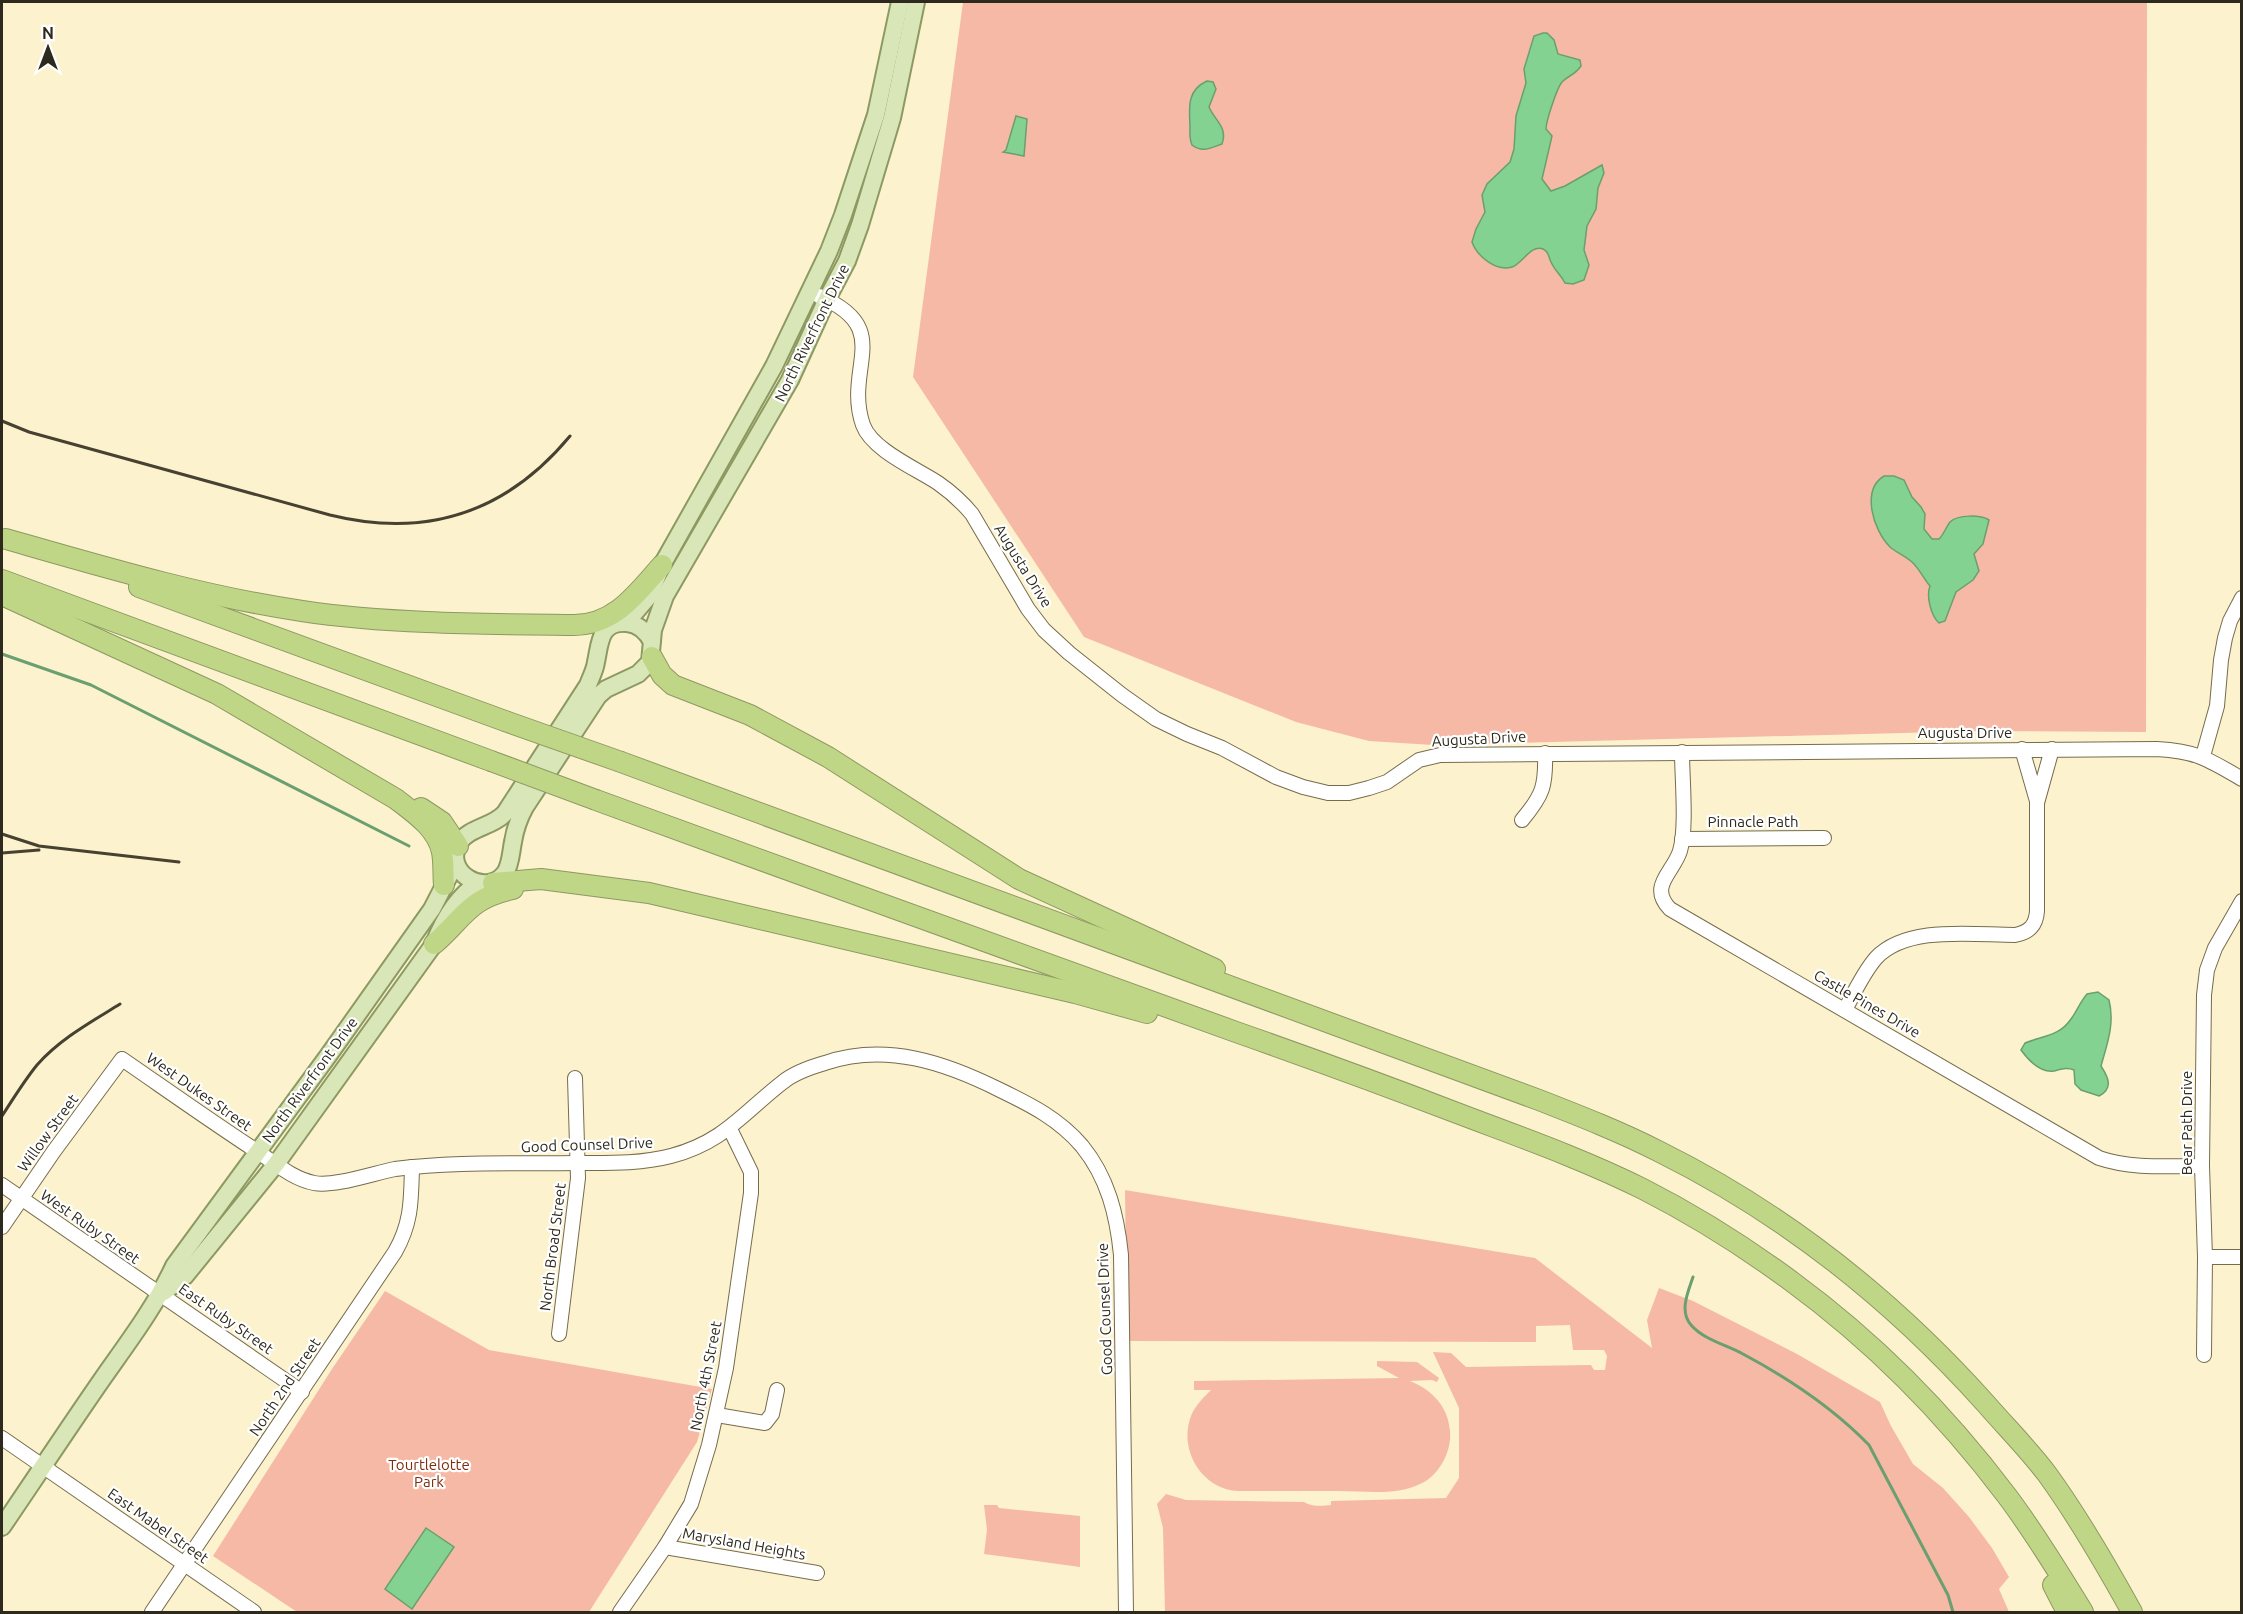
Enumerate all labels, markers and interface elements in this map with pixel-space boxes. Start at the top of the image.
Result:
north arrow [18,18,78,78]
text: N [42,24,54,42]
street label: North Riverfront Drive [771,261,852,404]
street label: Augusta Drive [991,521,1056,610]
street label: Augusta Drive [1918,724,2012,741]
street label: Augusta Drive [1431,728,1527,749]
street label: Pinnacle Path [1707,813,1799,830]
street label: Castle Pines Drive [1811,966,1923,1041]
street label: North Riverfront Drive [258,1014,361,1146]
street label: West Dukes Street [143,1049,255,1134]
street label: Bear Path Drive [2178,1071,2195,1175]
street label: Willow Street [14,1091,81,1175]
street label: Good Counsel Drive [521,1134,653,1155]
street label: North Broad Street [536,1182,569,1312]
street label: West Ruby Street [37,1186,143,1267]
street label: Good Counsel Drive [1094,1243,1115,1375]
street label: East Ruby Street [176,1280,277,1357]
street label: North 4th Street [687,1320,724,1432]
street label: North 2nd Street [246,1335,324,1439]
park label: Tourtlelotte Park [388,1456,470,1490]
street label: East Mabel Street [105,1484,212,1567]
street label: Marysland Heights [681,1524,807,1563]

